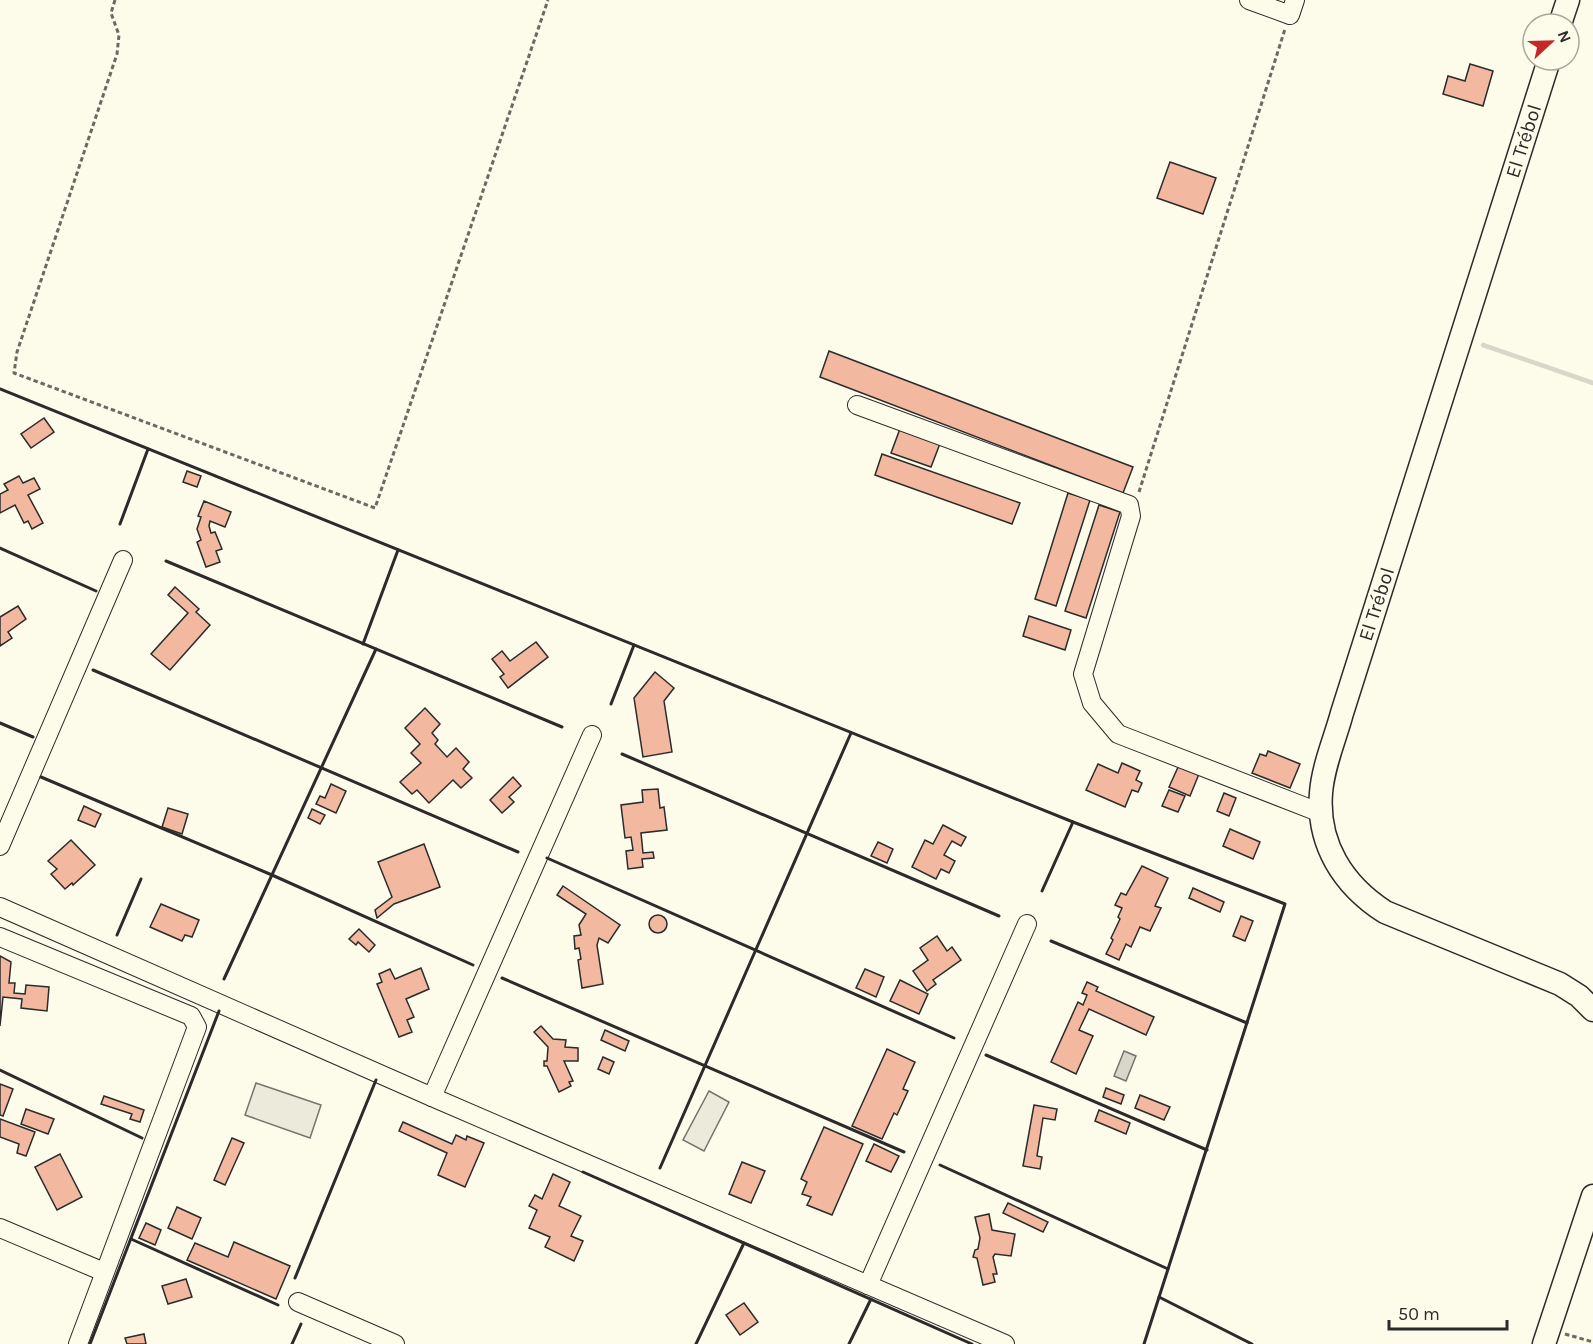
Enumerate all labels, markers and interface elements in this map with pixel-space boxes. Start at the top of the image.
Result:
north arrow [1521,12,1581,72]
text: N [1553,28,1575,45]
street label: El Trébol [1501,101,1546,181]
street label: El Trébol [1354,564,1399,644]
scale bar [1389,1293,1508,1331]
text: 50 m [1398,1303,1440,1325]

